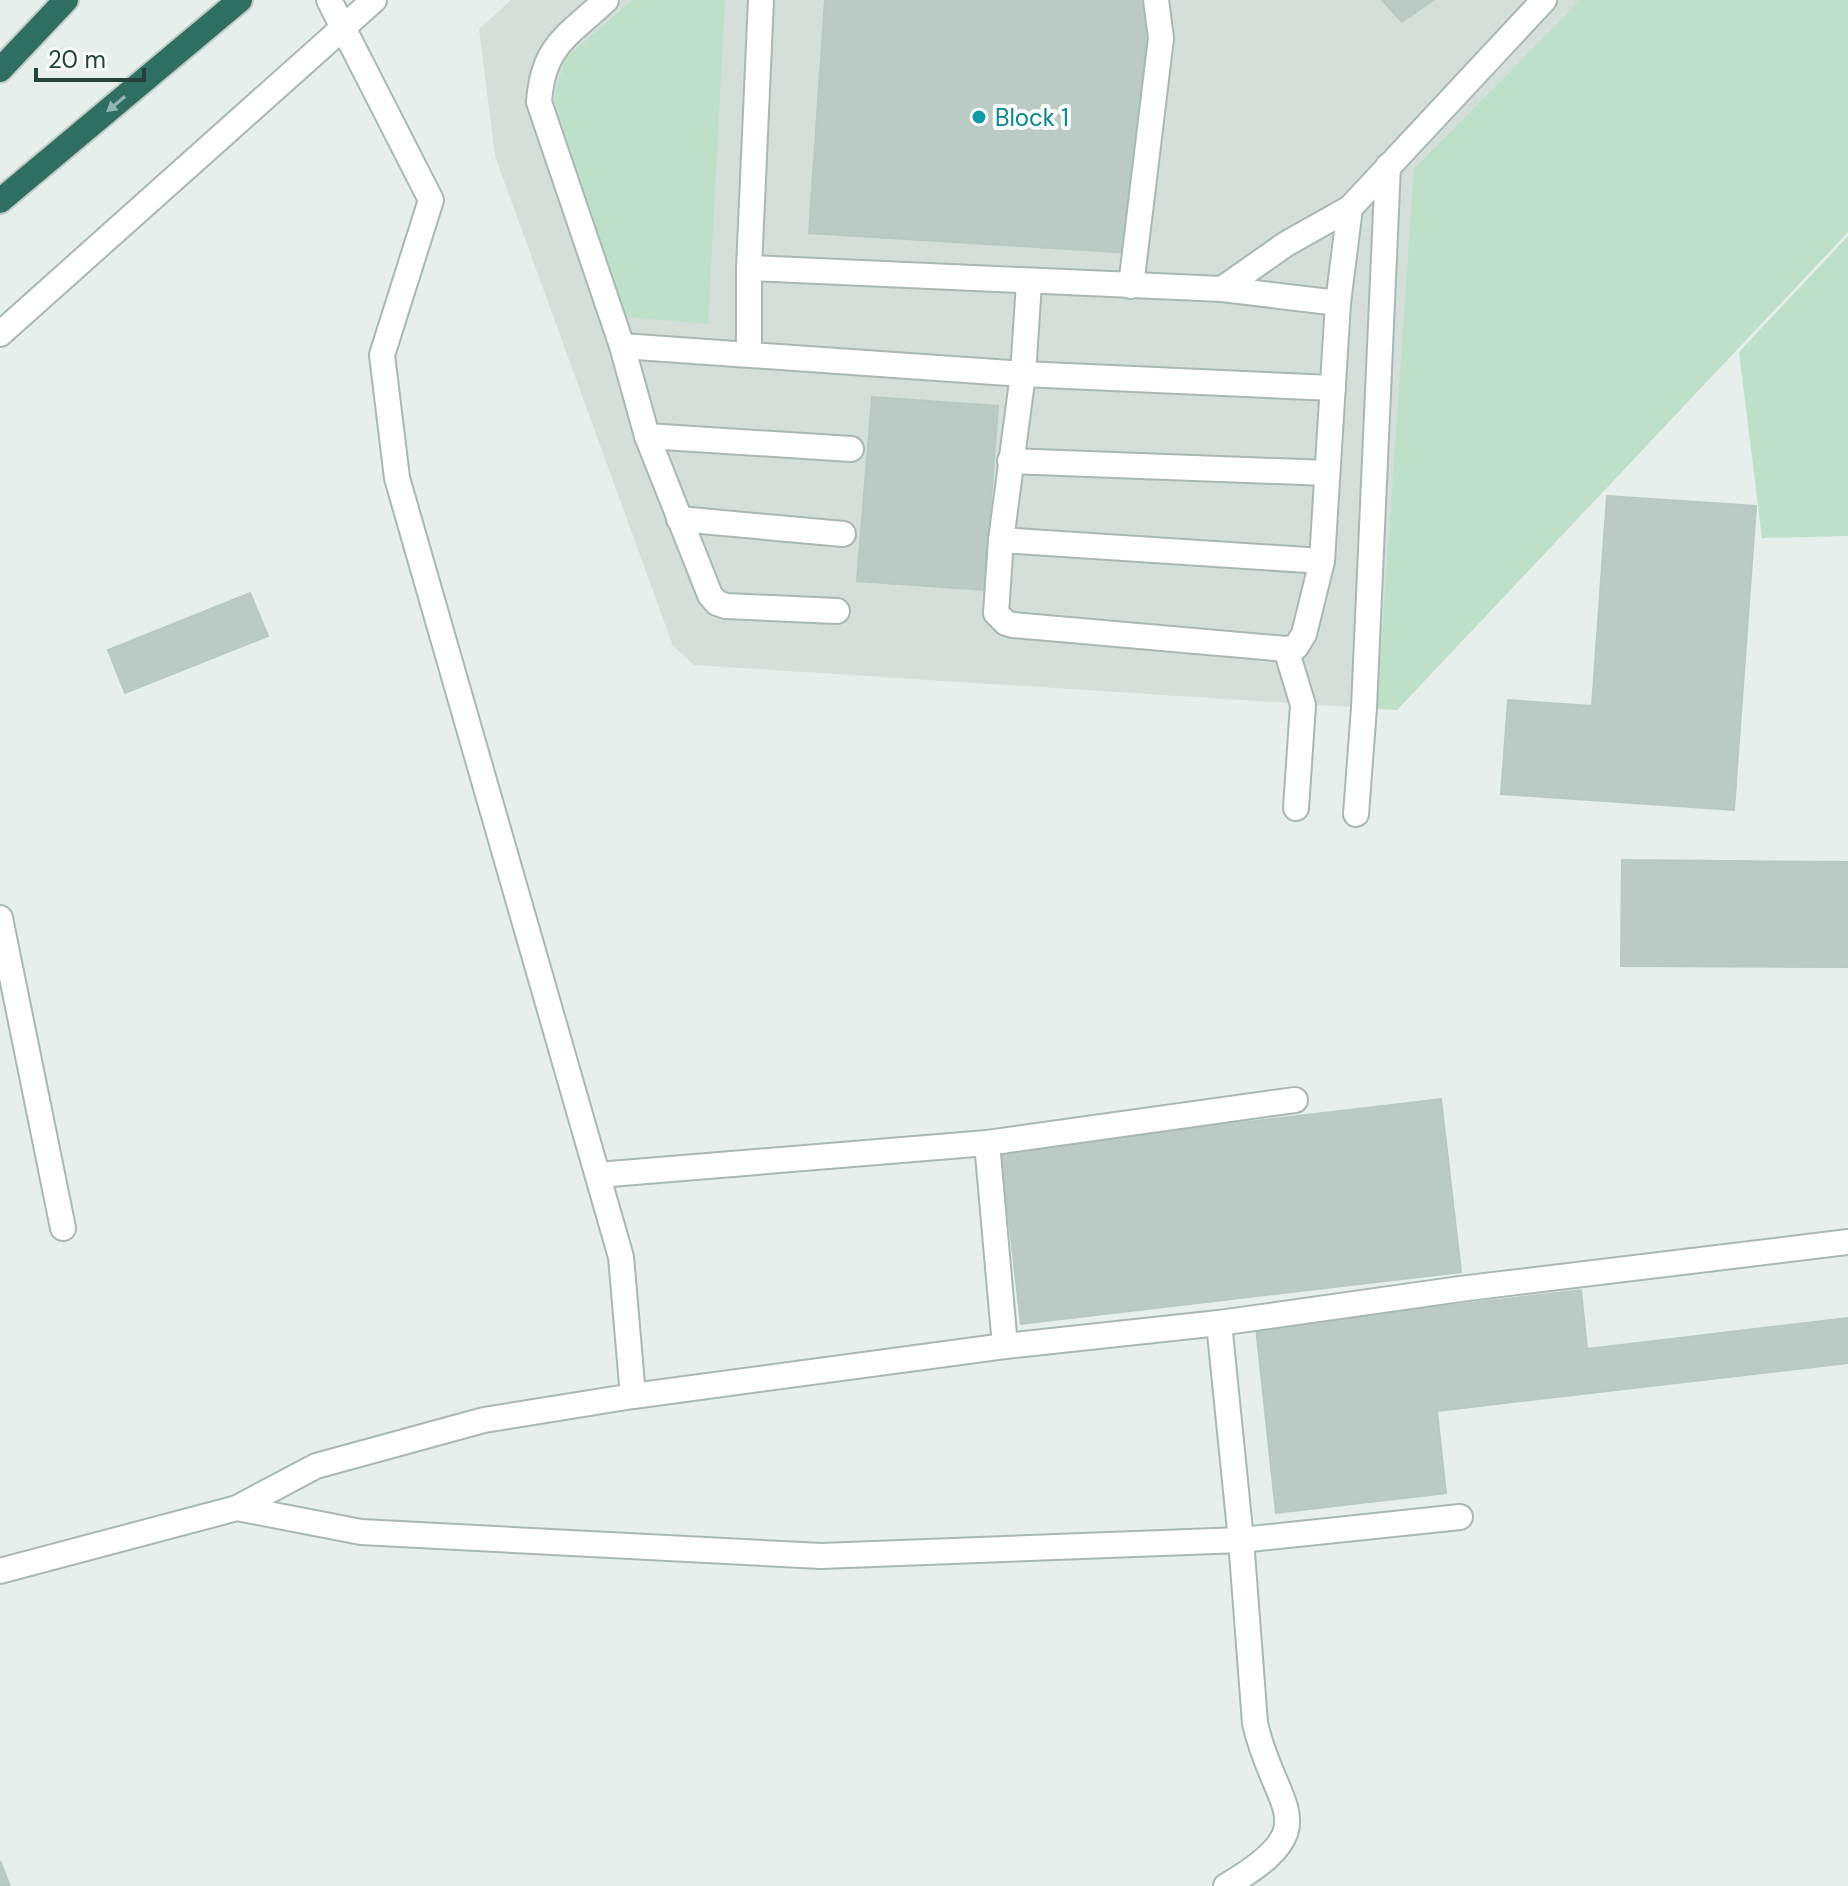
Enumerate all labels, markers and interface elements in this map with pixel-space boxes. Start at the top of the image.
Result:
scale bar [36,32,144,82]
text: 20 m [48,44,106,75]
one-way arrow [106,95,126,112]
place label: Block 1 [995,102,1069,133]
marker: Block 1 [970,108,988,126]

